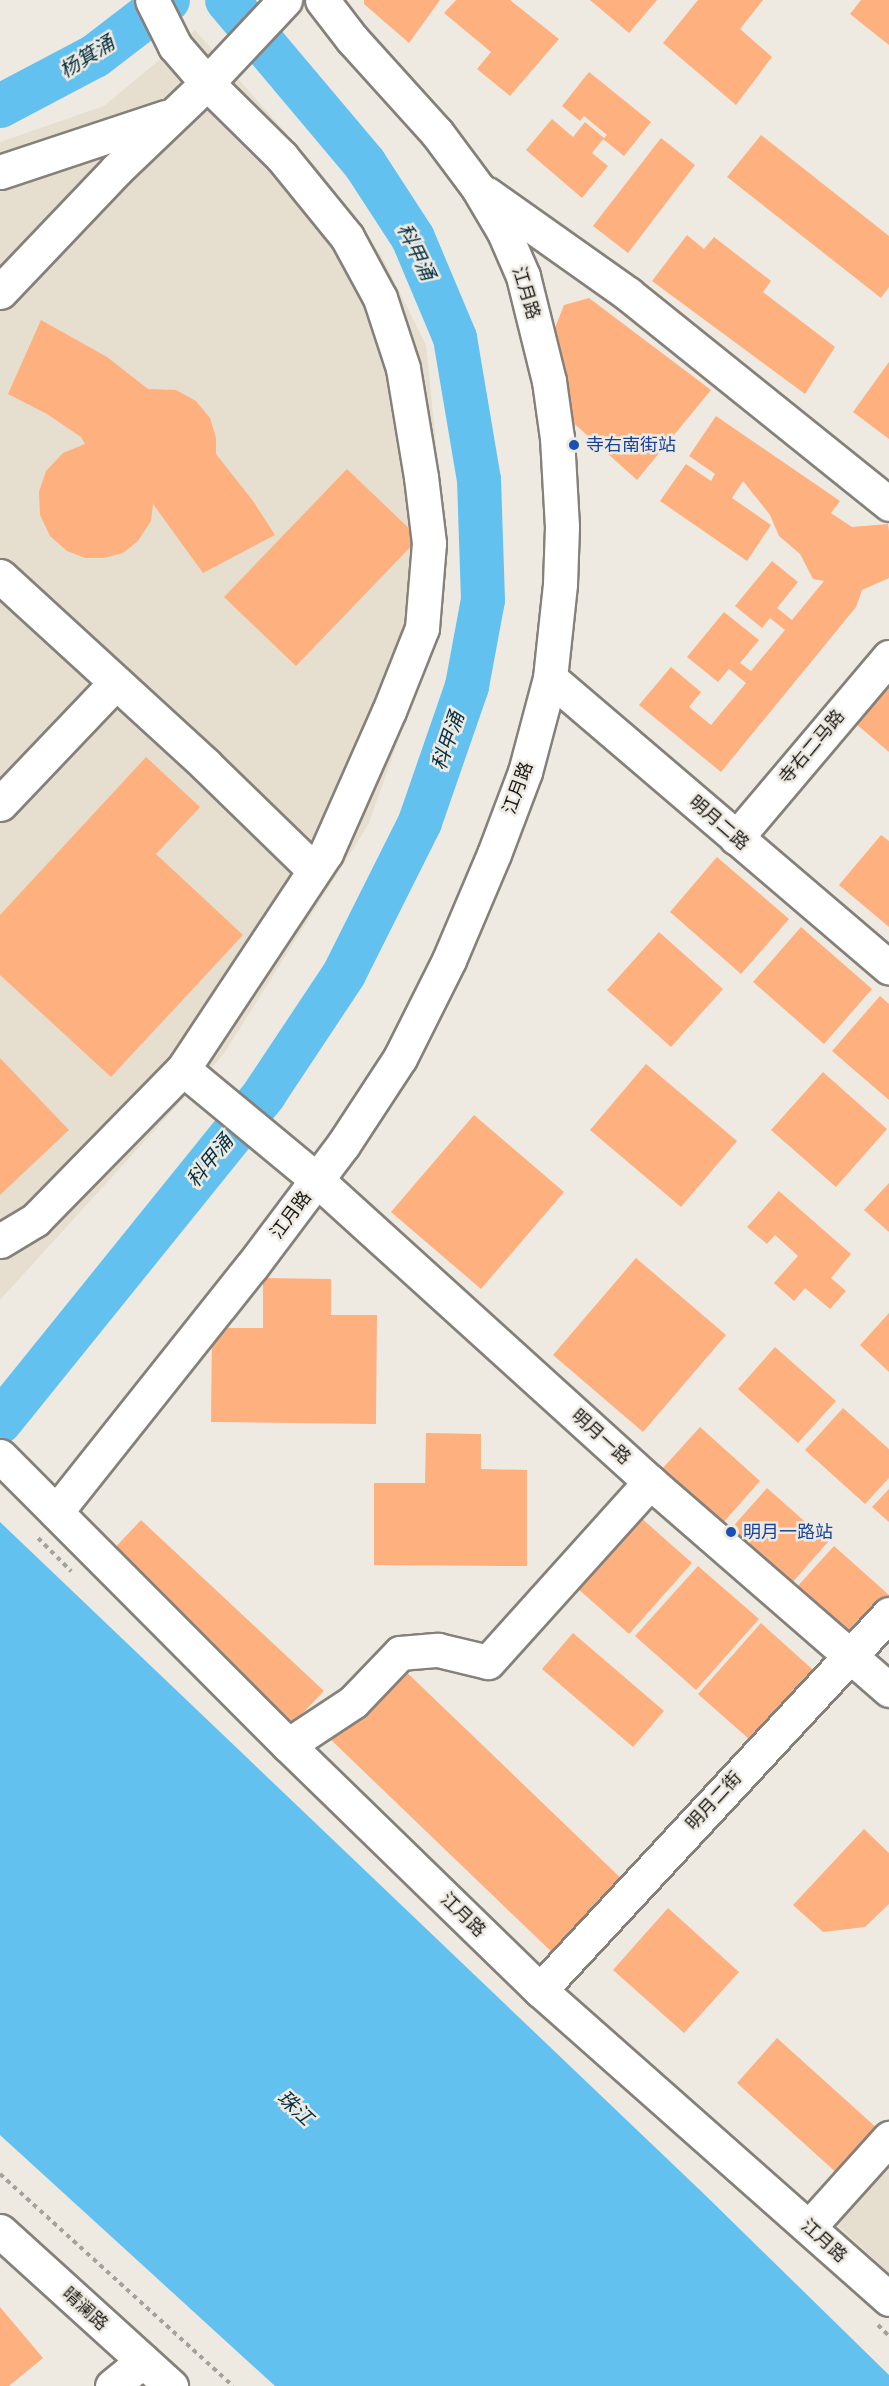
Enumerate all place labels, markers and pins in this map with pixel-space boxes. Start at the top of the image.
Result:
place label: 寺右南街站 [586,434,676,456]
marker: 寺右南街站 [567,438,581,452]
place label: 明月一路站 [743,1521,833,1543]
marker: 明月一路站 [724,1525,738,1539]

